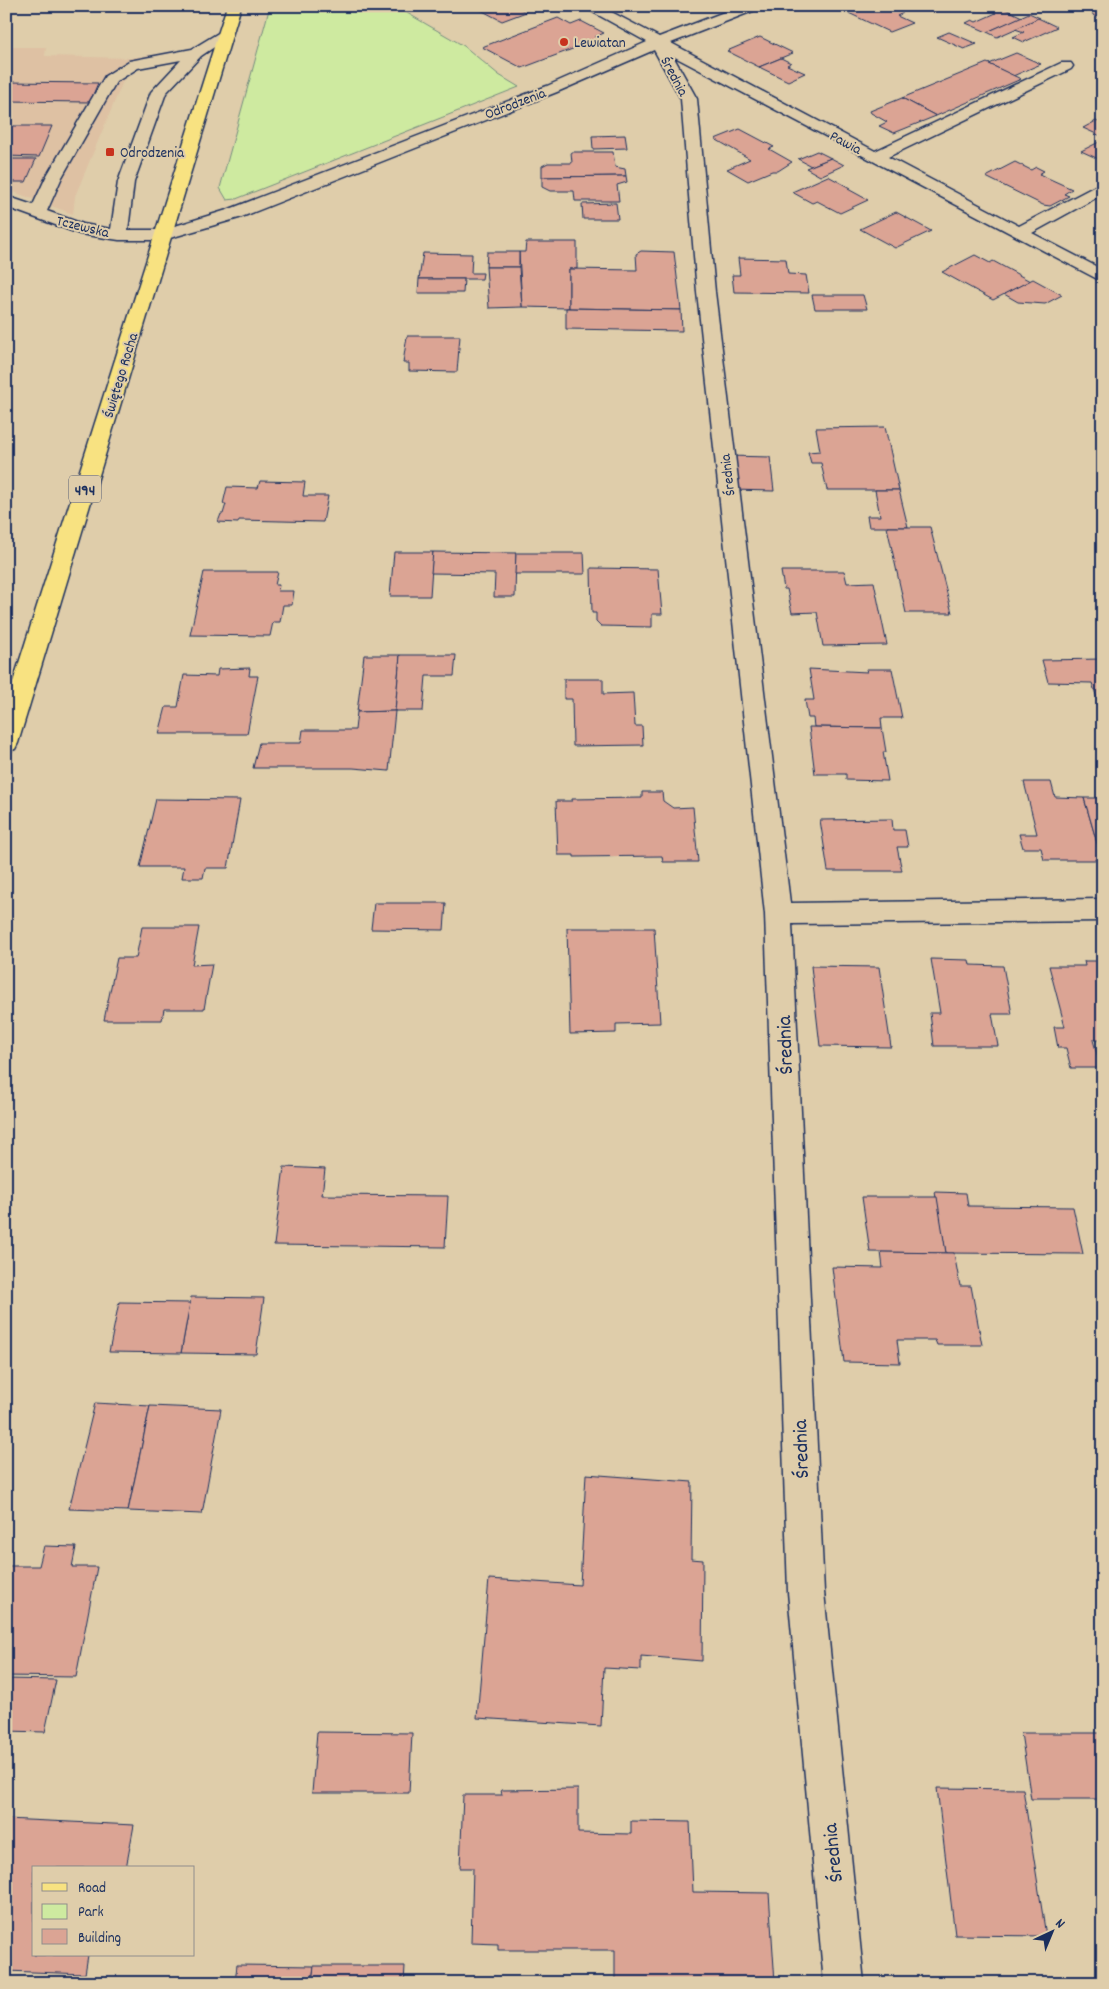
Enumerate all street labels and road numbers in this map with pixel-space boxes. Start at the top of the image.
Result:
street label: Średnia [654,53,693,102]
street label: Odrodzenia [482,83,550,127]
street label: Pawia [825,126,866,162]
street label: Tczewska [54,211,112,245]
street label: Świętego Rocha [99,329,146,421]
street label: Średnia [715,452,742,497]
road number: 494 [69,476,101,502]
street label: Średnia [771,1014,803,1075]
street label: Średnia [787,1418,819,1479]
street label: Średnia [817,1821,853,1884]

